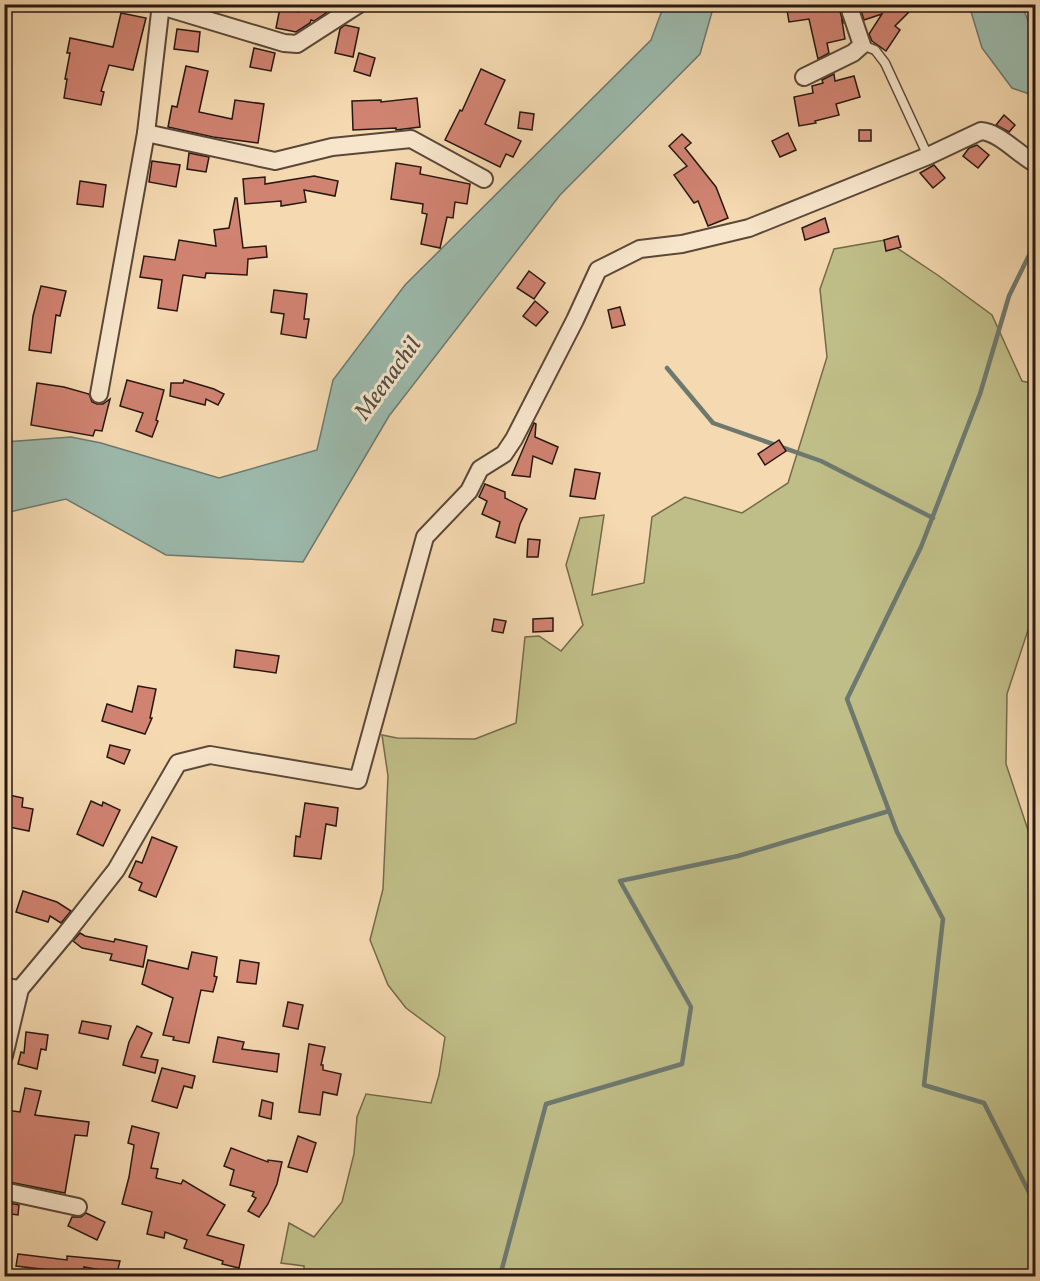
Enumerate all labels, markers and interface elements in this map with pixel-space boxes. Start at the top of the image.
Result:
water label: Meenachil [347,330,431,428]

